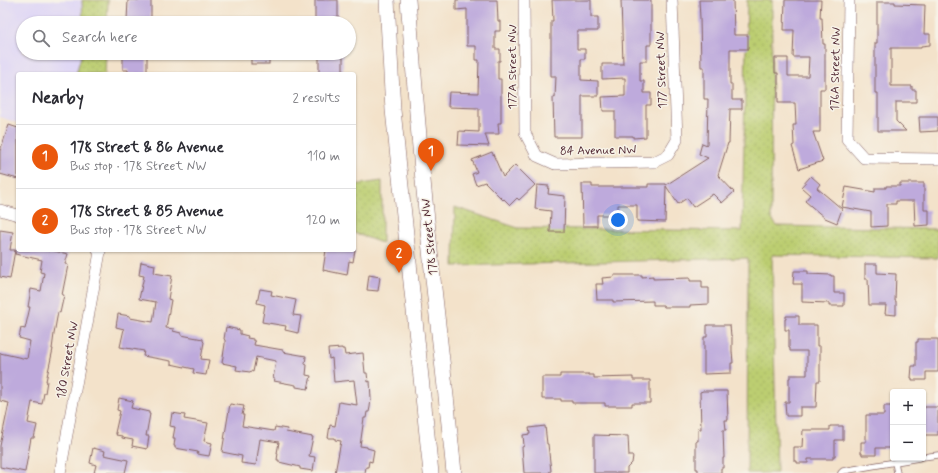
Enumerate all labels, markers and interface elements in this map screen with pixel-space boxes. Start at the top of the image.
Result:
search box [16,16,356,60]
street label: 177A Street NW [505,24,521,110]
icon: search [30,27,52,49]
street label: 176A Street NW [827,27,845,111]
text: Search here [62,28,138,48]
street label: 177 Street NW [653,31,671,109]
text: Nearby [32,87,84,109]
text: 2 results [293,90,340,107]
text: 178 Street & 86 Avenue [70,138,224,158]
pin: 1 [418,138,444,171]
street label: 84 Avenue NW [560,142,636,160]
text: 1 [42,148,48,165]
text: 110 m [307,148,340,165]
text: Bus stop · 178 Street NW [70,158,206,175]
street label: 178 Street NW [418,198,442,276]
text: 178 Street & 85 Avenue [70,202,224,222]
your location [608,210,628,230]
text: 2 [42,212,48,229]
text: 120 m [306,212,340,229]
text: Bus stop · 178 Street NW [70,222,206,239]
pin: 2 [386,240,412,273]
street label: 180 Street NW [53,320,83,400]
map controls [890,389,926,461]
button: + [890,389,926,425]
button: − [890,425,926,461]

